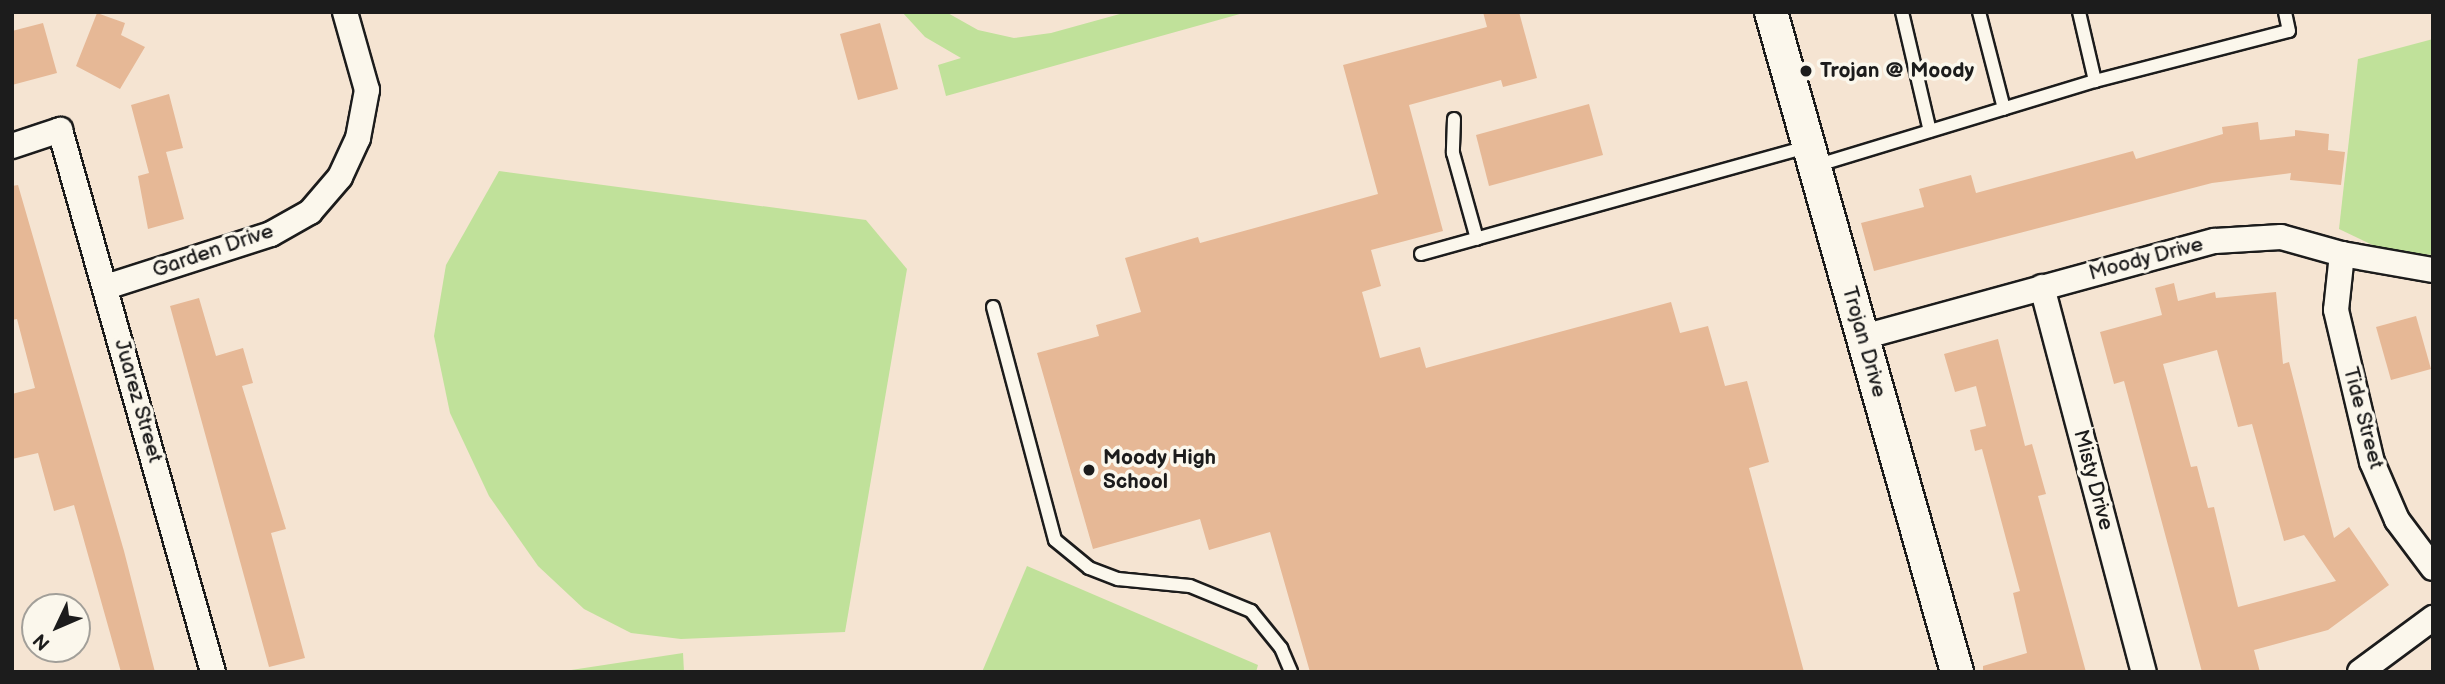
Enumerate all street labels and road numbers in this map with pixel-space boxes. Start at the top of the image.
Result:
street label: Garden Drive [149,219,277,283]
street label: Moody Drive [2085,231,2207,287]
street label: Trojan Drive [1836,284,1892,400]
street label: Juarez Street [108,336,168,466]
street label: Tide Street [2337,364,2389,472]
street label: Misty Drive [2067,426,2119,534]

